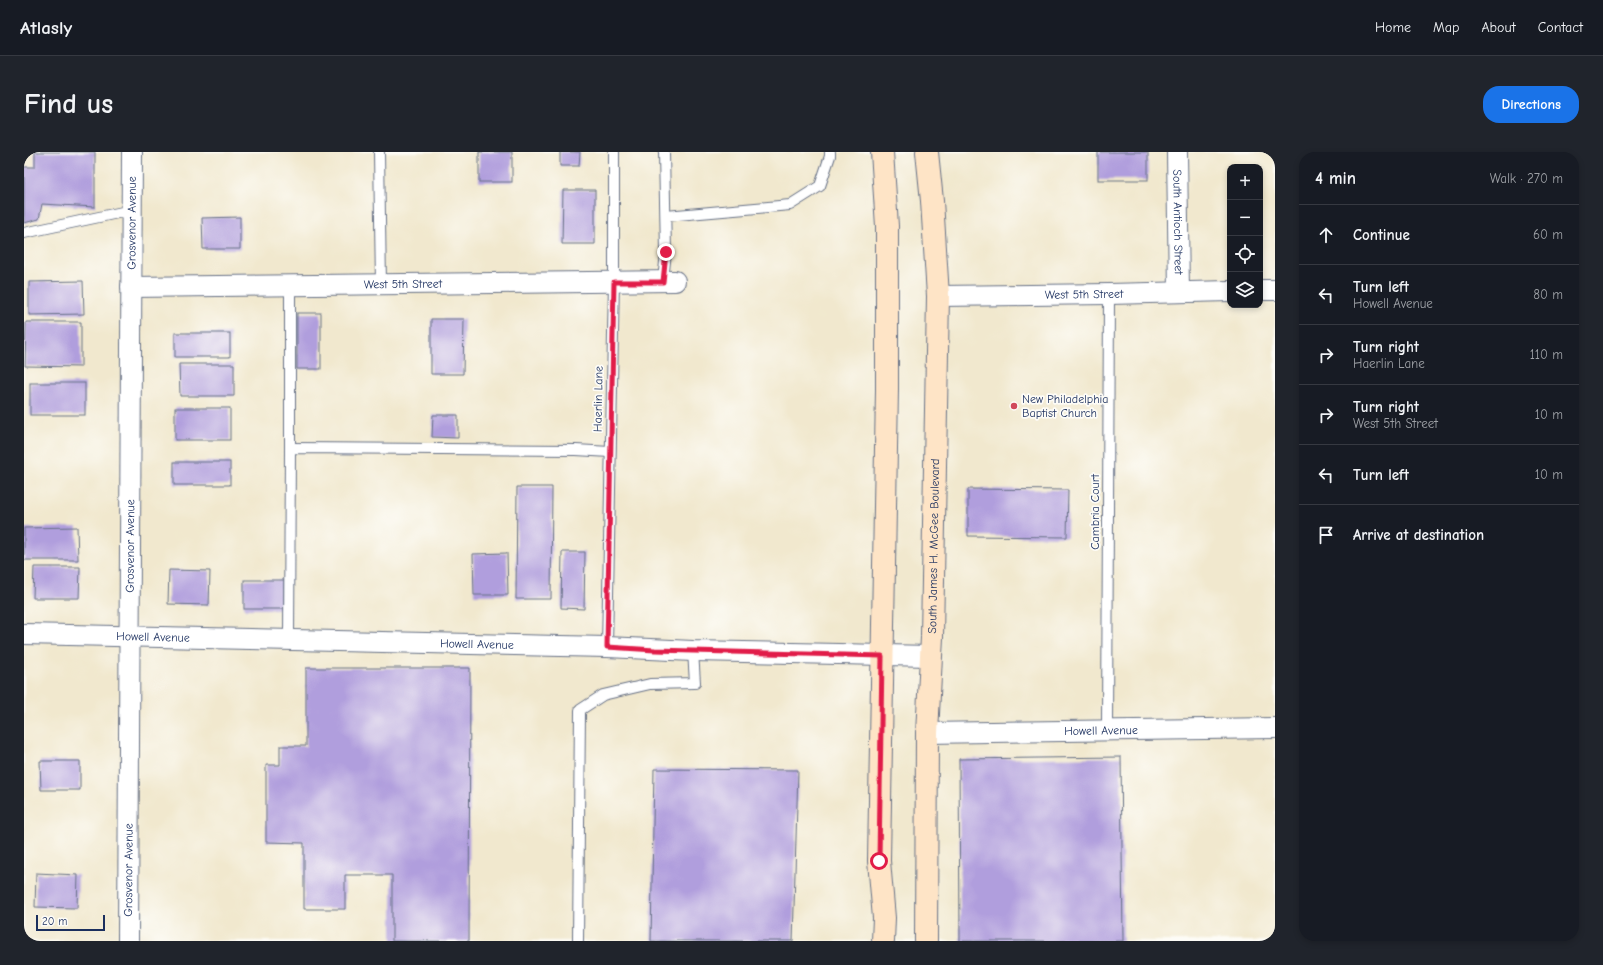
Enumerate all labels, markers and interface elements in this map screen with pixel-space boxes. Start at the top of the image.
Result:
text: Atlasly [20,17,72,39]
text: Home [1375,19,1411,36]
text: Map [1433,19,1459,36]
text: About [1481,19,1516,36]
text: Contact [1538,19,1583,36]
button: Directions [1483,86,1579,123]
text: Find us [24,88,113,120]
map controls [1227,164,1263,308]
button: + [1227,164,1263,200]
street label: South Antioch Street [1170,169,1186,275]
text: 4 min [1315,169,1356,188]
text: Walk · 270 m [1490,171,1563,186]
street label: Grosvenor Avenue [124,176,139,270]
button: − [1227,200,1263,236]
icon: ahead [1315,224,1337,246]
text: Continue [1353,226,1410,244]
text: 60 m [1533,227,1563,242]
button: locate [1227,236,1263,272]
route end [657,243,675,261]
button: layers [1227,272,1263,308]
street label: West 5th Street [364,277,443,291]
text: Turn left [1353,278,1409,296]
icon: left [1315,284,1337,306]
street label: West 5th Street [1045,287,1124,302]
text: 80 m [1533,287,1563,302]
text: Howell Avenue [1353,296,1433,311]
text: Turn right [1353,338,1419,356]
icon: right [1315,344,1337,366]
text: 110 m [1530,347,1563,362]
text: Haerlin Lane [1353,356,1425,371]
street label: Haerlin Lane [590,366,606,432]
place label: New Philadelphia Baptist Church [1022,392,1109,420]
text: Turn right [1353,398,1419,416]
marker: New Philadelphia Baptist Church [1009,401,1019,411]
icon: right [1315,404,1337,426]
text: 10 m [1535,407,1563,422]
text: West 5th Street [1353,416,1438,431]
street label: South James H. McGee Boulevard [925,458,942,634]
icon: left [1315,464,1337,486]
text: Turn left [1353,466,1409,484]
text: 10 m [1535,467,1563,482]
street label: Cambria Court [1088,474,1102,550]
street label: Grosvenor Avenue [123,499,137,593]
icon: arrive [1315,524,1337,546]
text: Arrive at destination [1353,526,1484,544]
street label: Howell Avenue [116,629,190,645]
street label: Howell Avenue [440,636,514,652]
street label: Howell Avenue [1064,723,1138,738]
street label: Grosvenor Avenue [121,823,136,917]
route start [870,852,888,870]
scale bar [36,913,105,932]
text: 20 m [42,915,67,928]

